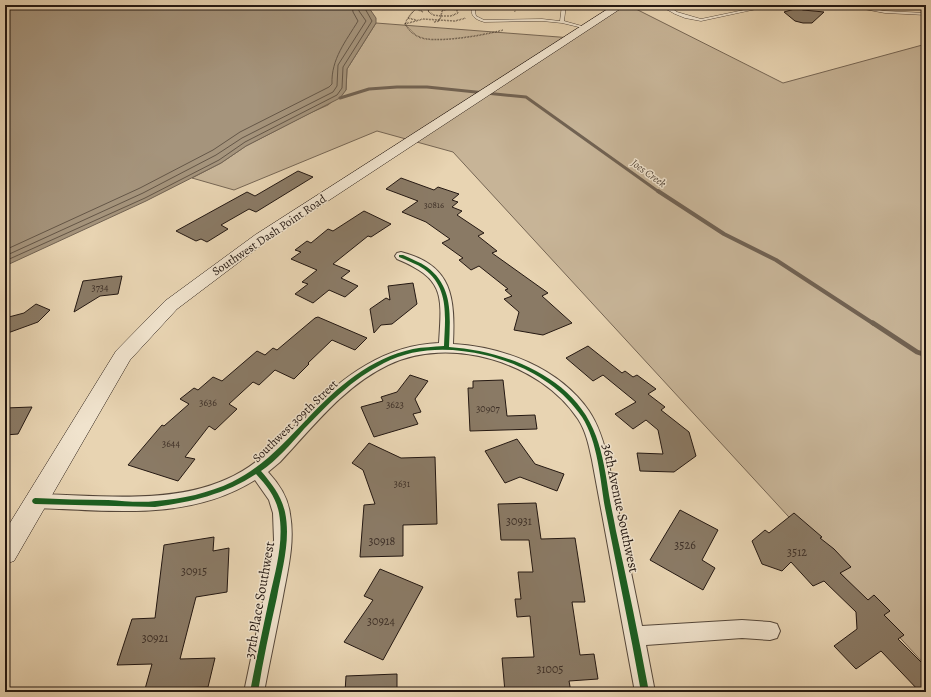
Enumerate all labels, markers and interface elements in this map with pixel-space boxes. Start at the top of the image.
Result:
water label: Joes Creek [627,155,669,191]
street label: Southwest Dash Point Road [209,190,330,279]
house number: 30816 [424,199,444,211]
house number: 3734 [91,281,109,294]
street label: Southwest 309th Street [249,376,341,466]
house number: 3636 [199,396,217,409]
house number: 3623 [386,398,404,411]
house number: 30907 [476,402,501,415]
house number: 3644 [162,437,180,450]
street label: 36th Avenue Southwest [598,442,644,575]
house number: 3631 [394,477,411,490]
house number: 30931 [506,513,532,529]
house number: 30918 [369,533,396,549]
house number: 3526 [674,537,696,553]
street label: 37th Place Southwest [240,540,279,660]
house number: 3512 [787,544,807,560]
house number: 30915 [181,563,207,579]
house number: 30924 [367,613,396,629]
house number: 30921 [142,630,168,646]
house number: 31005 [536,661,564,677]

